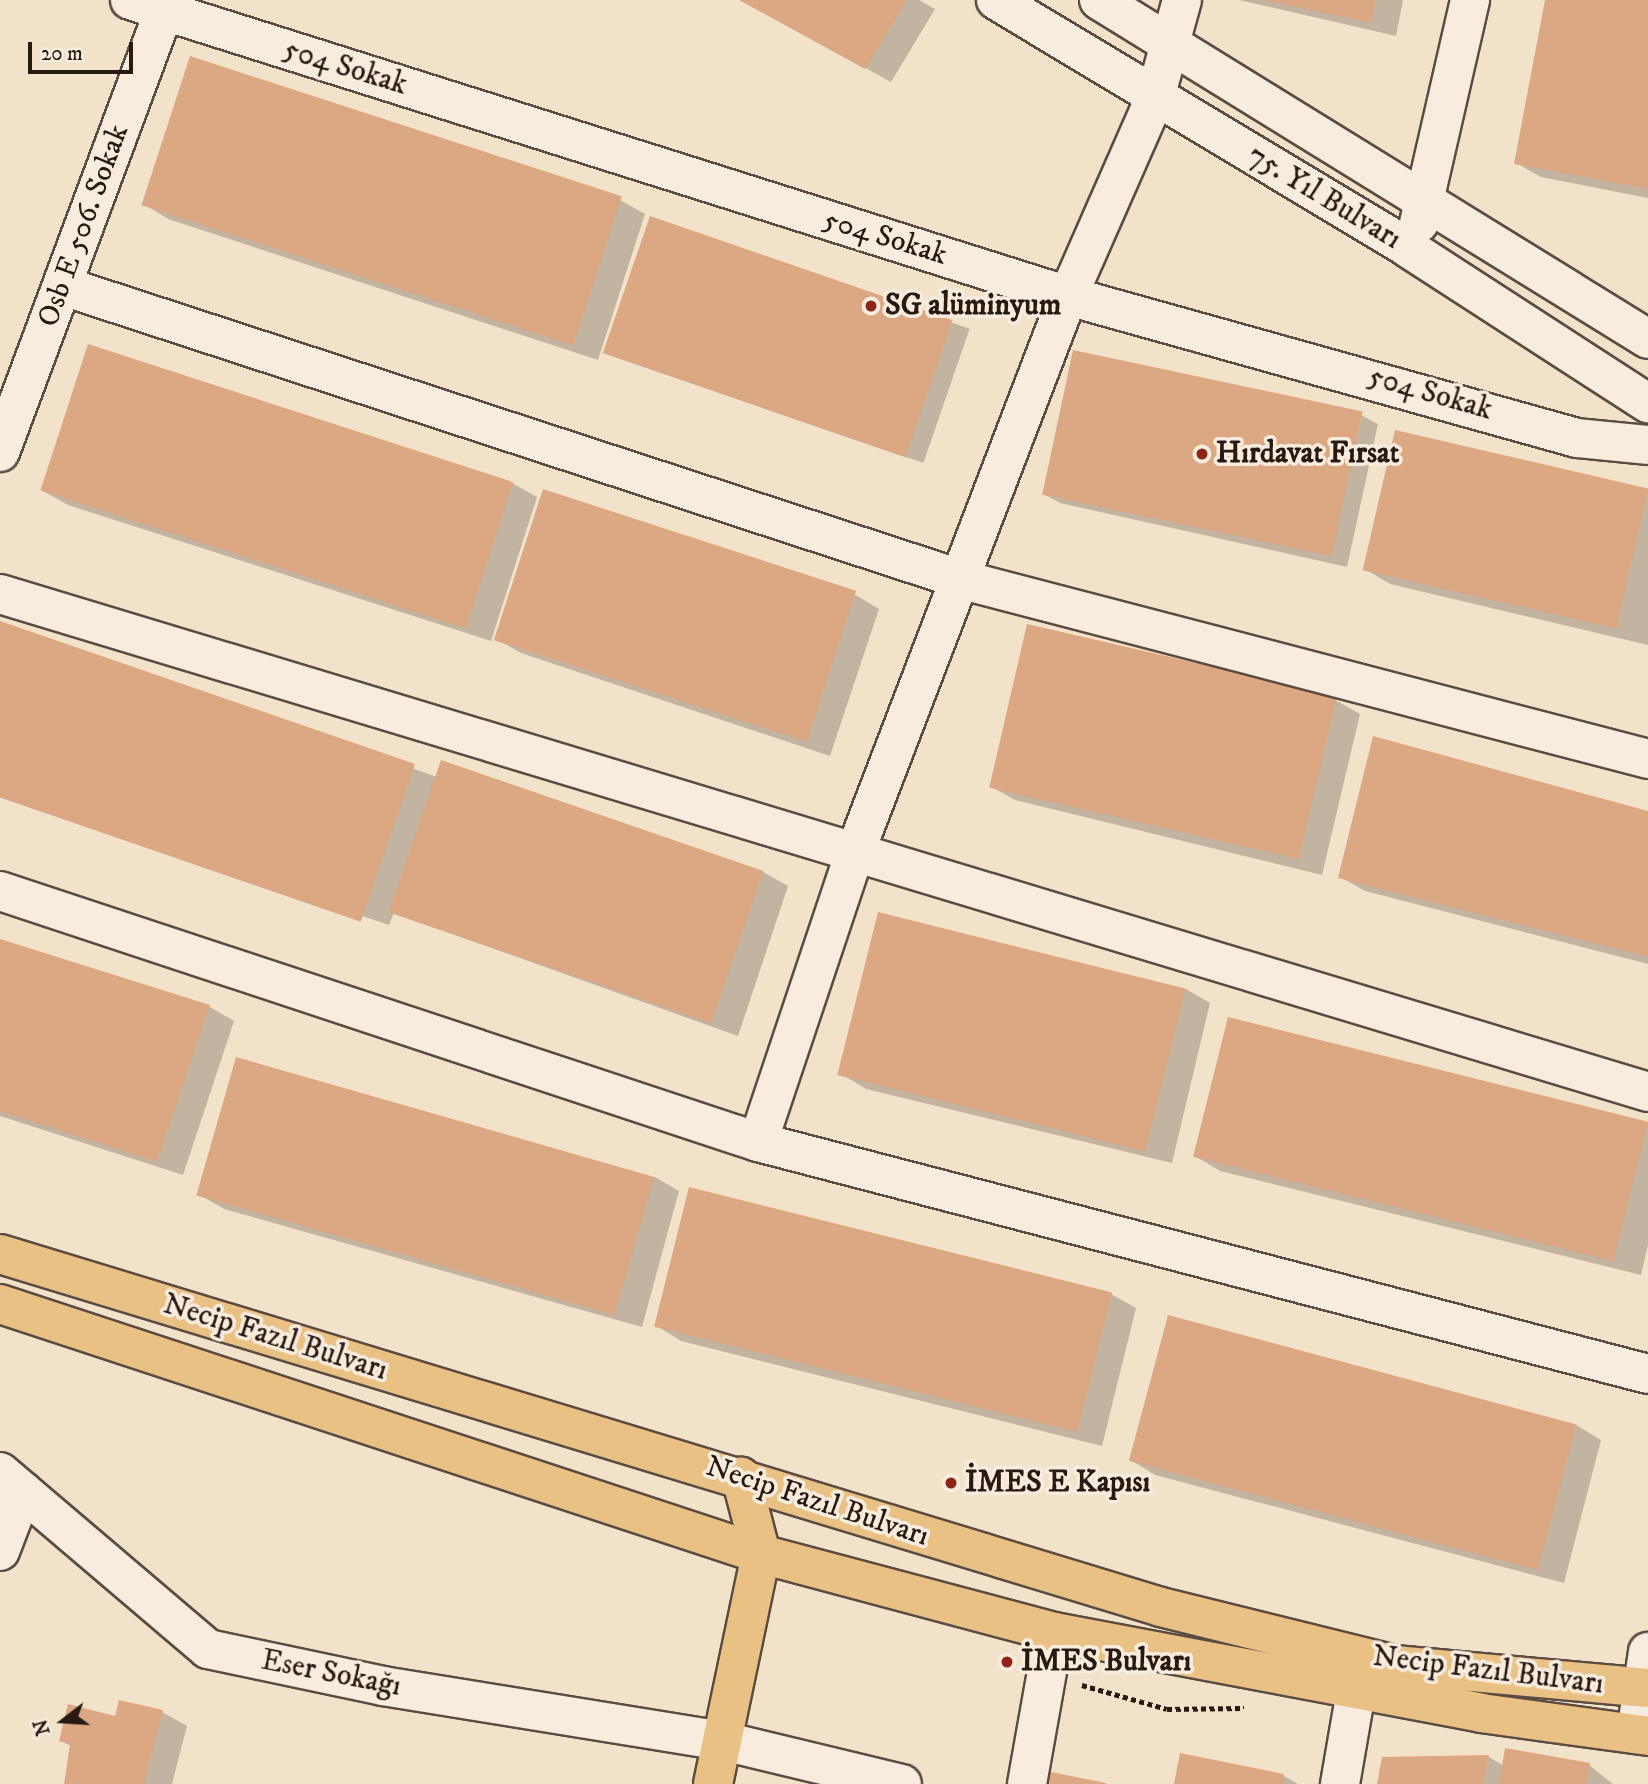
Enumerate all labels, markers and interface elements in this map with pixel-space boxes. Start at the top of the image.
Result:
scale bar [32,28,136,72]
street label: 504 Sokak [279,32,411,104]
text: 20 m [41,41,83,67]
street label: Osb E 506. Sokak [31,120,137,332]
street label: 75. Yıl Bulvarı [1241,138,1407,258]
street label: 504 Sokak [819,202,951,274]
place label: SG alüminyum [885,288,1061,324]
marker: SG alüminyum [863,298,879,314]
street label: 504 Sokak [1364,359,1496,429]
place label: Hırdavat Fırsat [1216,436,1399,472]
marker: Hırdavat Fırsat [1194,446,1210,462]
street label: Necip Fazıl Bulvarı [159,1287,391,1389]
street label: Necip Fazıl Bulvarı [701,1449,933,1555]
place label: İMES E Kapısı [965,1465,1150,1501]
marker: İMES E Kapısı [943,1475,959,1491]
street label: Necip Fazıl Bulvarı [1371,1639,1605,1703]
street label: Eser Sokağı [258,1643,404,1705]
place label: İMES Bulvarı [1021,1644,1191,1680]
marker: İMES Bulvarı [999,1654,1015,1670]
north arrow [28,1686,98,1756]
text: N [29,1716,56,1738]

